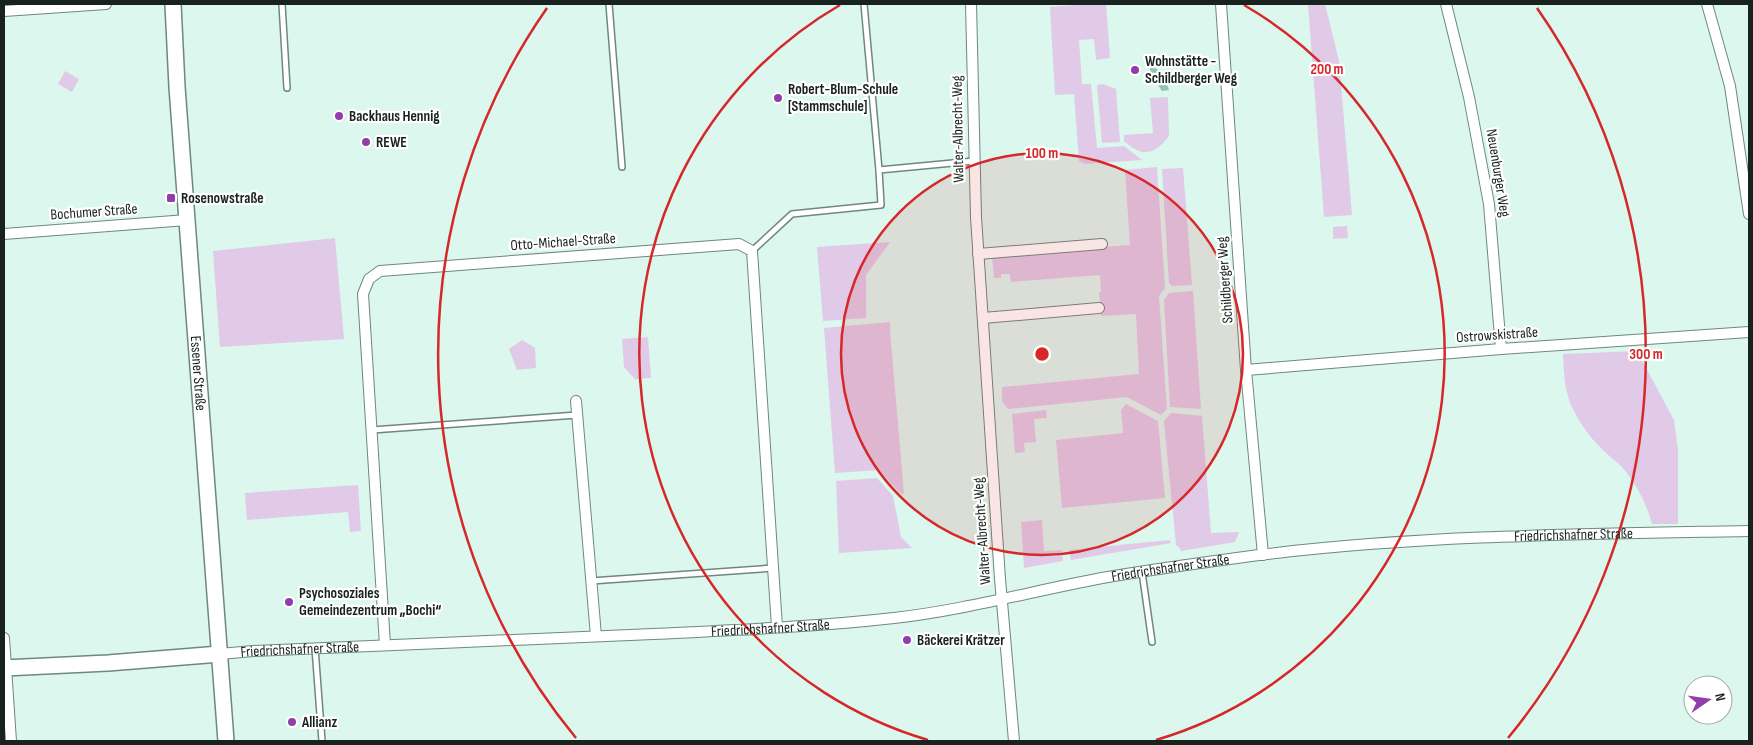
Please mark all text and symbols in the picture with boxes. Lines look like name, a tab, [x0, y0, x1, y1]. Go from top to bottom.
place label: Wohnstätte - Schildberger Weg	[1145, 52, 1238, 88]
text: 200 m	[1310, 60, 1344, 79]
marker: Wohnstätte - Schildberger Weg	[1129, 64, 1141, 76]
street label: Walter-Albrecht-Weg	[948, 75, 968, 183]
place label: Robert-Blum-Schule [Stammschule]	[788, 80, 898, 116]
marker: Robert-Blum-Schule [Stammschule]	[772, 92, 784, 104]
place label: Backhaus Hennig	[349, 107, 440, 126]
marker: Backhaus Hennig	[333, 110, 345, 122]
street label: Neuenburger Weg	[1482, 128, 1514, 218]
place label: REWE	[376, 133, 407, 152]
marker: REWE	[360, 136, 372, 148]
text: 100 m	[1026, 144, 1058, 163]
place label: Rosenowstraße	[181, 189, 264, 208]
marker: Rosenowstraße	[165, 192, 177, 204]
street label: Bochumer Straße	[50, 199, 138, 225]
street label: Otto-Michael-Straße	[510, 229, 616, 255]
street label: Schildberger Weg	[1212, 236, 1238, 324]
street label: Ostrowskistraße	[1455, 323, 1539, 347]
street label: Essener Straße	[186, 335, 211, 411]
centre of rings	[1033, 345, 1051, 363]
text: 300 m	[1629, 345, 1663, 364]
street label: Walter-Albrecht-Weg	[969, 477, 995, 585]
street label: Friedrichshafner Straße	[1514, 524, 1633, 546]
street label: Friedrichshafner Straße	[1110, 550, 1230, 586]
place label: Psychosoziales Gemeindezentrum „Bochi“	[299, 584, 441, 620]
marker: Psychosoziales Gemeindezentrum „Bochi“	[283, 596, 295, 608]
street label: Friedrichshafner Straße	[711, 615, 830, 641]
place label: Bäckerei Krätzer	[917, 631, 1005, 650]
marker: Bäckerei Krätzer	[901, 634, 913, 646]
street label: Friedrichshafner Straße	[240, 637, 360, 662]
north arrow	[1683, 675, 1733, 725]
text: N	[1711, 692, 1729, 703]
place label: Allianz	[301, 713, 337, 732]
marker: Allianz	[286, 716, 298, 728]

